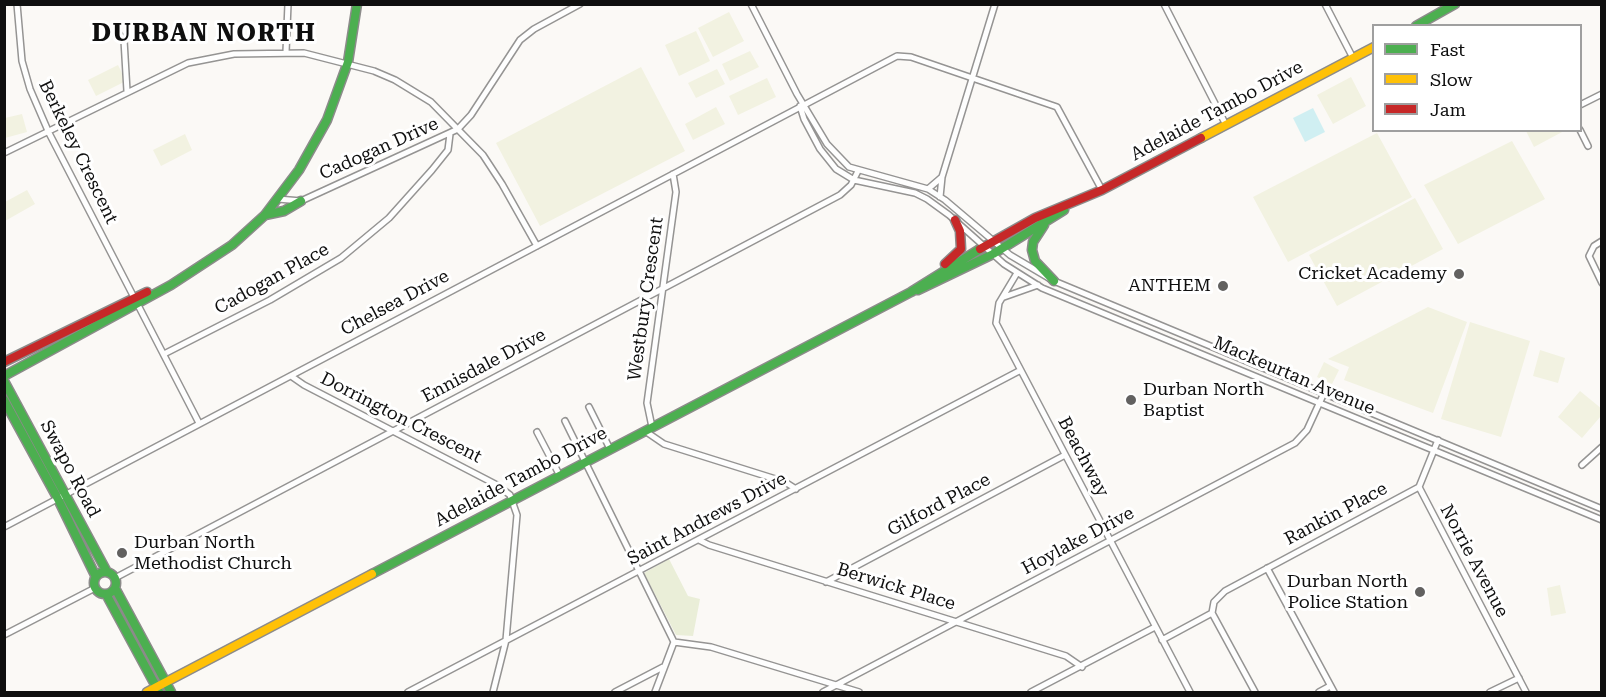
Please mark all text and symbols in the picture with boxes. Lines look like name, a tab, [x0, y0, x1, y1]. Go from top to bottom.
district label: DURBAN NORTH	[92, 20, 316, 48]
legend	[1372, 24, 1582, 132]
text: Fast	[1430, 39, 1465, 60]
street label: Adelaide Tambo Drive	[1127, 56, 1307, 166]
text: Slow	[1430, 69, 1472, 90]
street label: Berkeley Crescent	[34, 77, 122, 227]
text: Jam	[1430, 99, 1466, 120]
street label: Cadogan Drive	[316, 113, 442, 185]
street label: Westbury Crescent	[624, 216, 668, 382]
street label: Cadogan Place	[211, 239, 333, 319]
place label: Cricket Academy	[1298, 263, 1447, 285]
street label: Chelsea Drive	[337, 265, 453, 341]
marker: Cricket Academy	[1452, 267, 1466, 281]
place label: ANTHEM	[1128, 275, 1211, 297]
marker: ANTHEM	[1216, 279, 1230, 293]
street label: Ennisdale Drive	[418, 324, 550, 408]
street label: Mackeurtan Avenue	[1210, 332, 1378, 420]
street label: Dorrington Crescent	[317, 368, 485, 468]
place label: Durban North Baptist	[1143, 379, 1264, 422]
marker: Durban North Baptist	[1124, 393, 1138, 407]
street label: Beachway	[1053, 413, 1113, 501]
street label: Swapo Road	[35, 417, 105, 521]
street label: Adelaide Tambo Drive	[431, 422, 611, 532]
street label: Saint Andrews Drive	[624, 468, 790, 570]
street label: Gilford Place	[884, 469, 994, 541]
street label: Rankin Place	[1281, 478, 1391, 550]
street label: Norrie Avenue	[1435, 501, 1513, 621]
street label: Hoylake Drive	[1018, 502, 1138, 580]
place label: Durban North Methodist Church	[134, 532, 292, 574]
marker: Durban North Methodist Church	[115, 546, 129, 560]
street label: Berwick Place	[834, 559, 958, 615]
place label: Durban North Police Station	[1287, 571, 1408, 614]
marker: Durban North Police Station	[1413, 585, 1427, 599]

